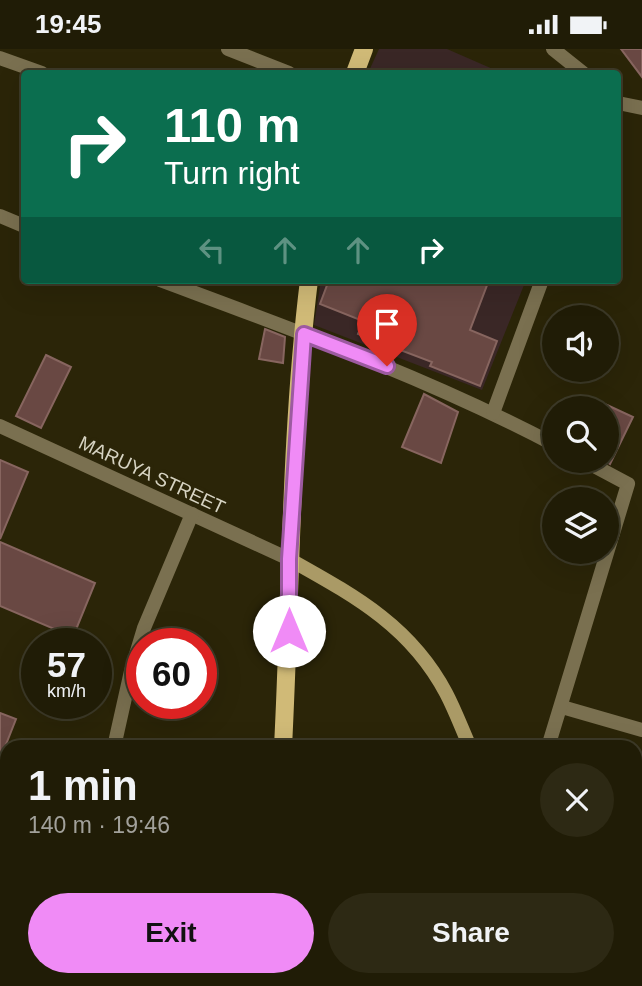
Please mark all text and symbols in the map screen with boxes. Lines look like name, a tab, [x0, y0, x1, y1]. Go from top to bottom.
text: 19:45	[35, 9, 102, 39]
icon: right	[49, 98, 140, 189]
text: 110 m	[164, 98, 300, 152]
text: Turn right	[164, 155, 300, 191]
icon: left	[193, 231, 231, 269]
icon: ahead	[266, 231, 304, 269]
icon: ahead	[339, 231, 377, 269]
icon: right	[412, 231, 450, 269]
pin	[357, 294, 417, 366]
icon: arrive	[368, 305, 406, 343]
map controls	[542, 305, 619, 564]
button: sound	[542, 305, 619, 382]
button: search	[542, 396, 619, 473]
street label: MARUYA STREET	[75, 432, 229, 518]
button: layers	[542, 487, 619, 564]
position arrow	[252, 594, 326, 668]
speed limit sign: 60	[126, 628, 217, 719]
text: 57	[47, 645, 86, 684]
text: km/h	[47, 681, 86, 701]
text: 1 min	[28, 762, 138, 809]
button: close	[540, 763, 614, 837]
text: 140 m · 19:46	[28, 812, 170, 838]
button: Exit	[28, 893, 314, 973]
button: Share	[328, 893, 614, 973]

